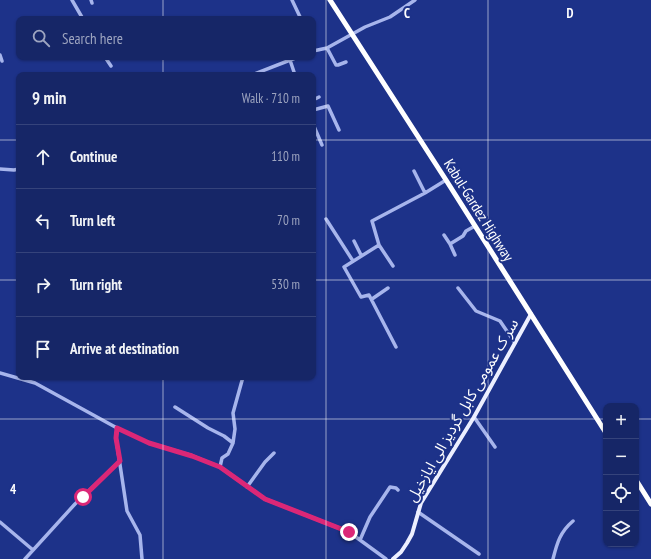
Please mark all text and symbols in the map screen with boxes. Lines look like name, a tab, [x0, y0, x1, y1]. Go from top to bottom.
text: C	[404, 5, 410, 22]
text: D	[567, 5, 574, 22]
search box	[16, 16, 316, 60]
icon: search	[30, 27, 52, 49]
text: Search here	[62, 29, 123, 48]
text: 9 min	[32, 87, 66, 109]
text: Walk · 710 m	[242, 90, 300, 107]
icon: ahead	[32, 146, 54, 168]
text: Continue	[70, 147, 117, 166]
text: 110 m	[271, 148, 300, 165]
street label: Kabul-Gardez Highway	[440, 155, 518, 265]
icon: left	[32, 210, 54, 232]
text: Turn left	[70, 211, 115, 230]
text: 70 m	[277, 212, 300, 229]
icon: right	[32, 274, 54, 296]
text: Turn right	[70, 275, 122, 294]
text: 530 m	[271, 276, 300, 293]
street label: سر ک عمومی کابل گردیز الی ایازخیل	[402, 315, 522, 505]
icon: arrive	[32, 338, 54, 360]
text: Arrive at destination	[70, 339, 179, 358]
map controls	[603, 403, 639, 547]
button: +	[603, 403, 639, 439]
button: −	[603, 439, 639, 475]
button: locate	[603, 475, 639, 511]
text: 4	[10, 481, 17, 498]
route start	[74, 488, 92, 506]
button: layers	[603, 511, 639, 547]
route end	[340, 523, 358, 541]

